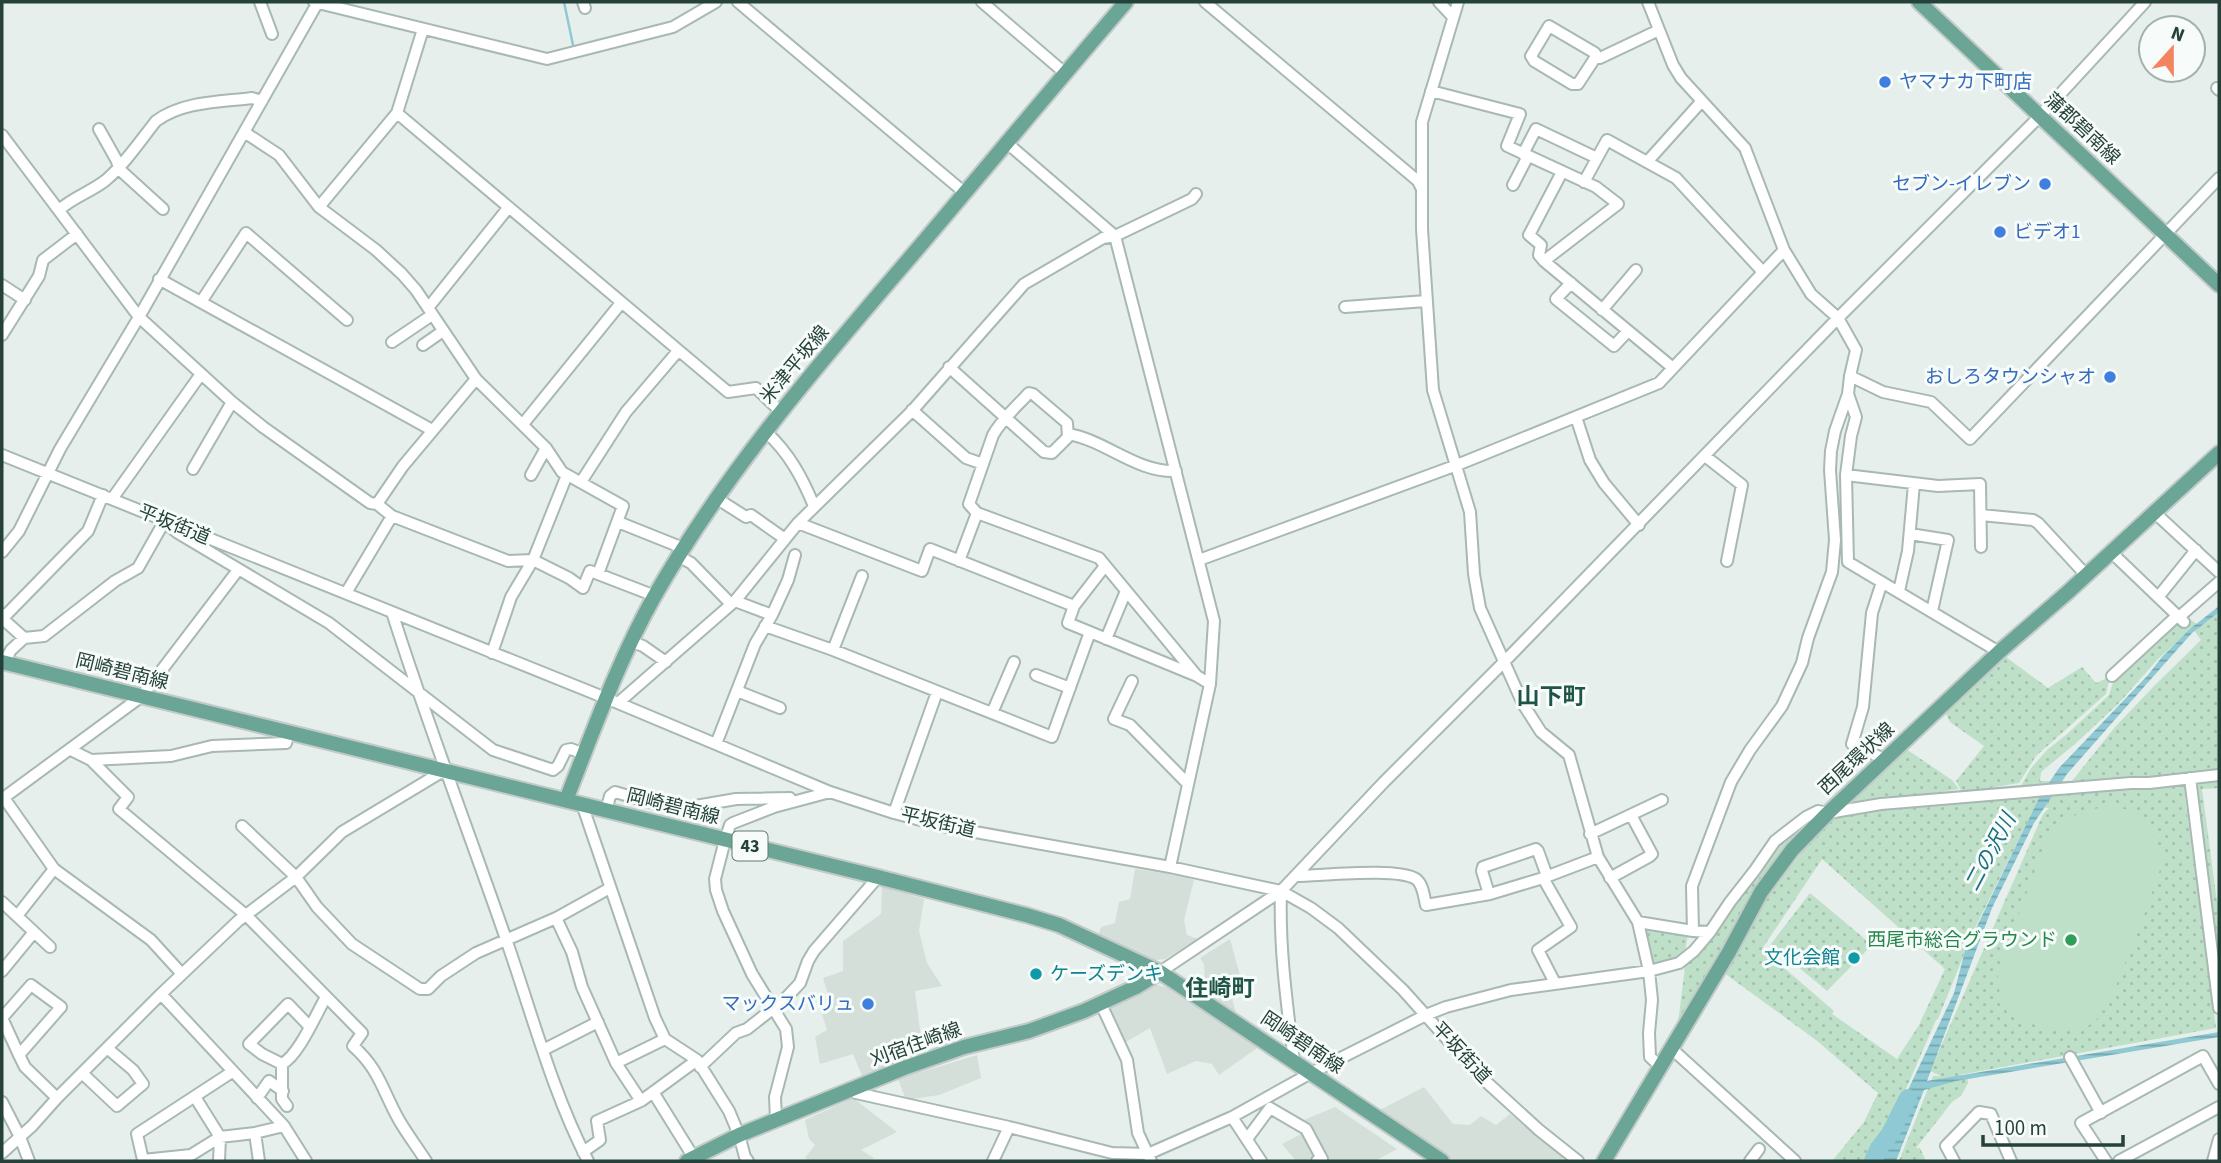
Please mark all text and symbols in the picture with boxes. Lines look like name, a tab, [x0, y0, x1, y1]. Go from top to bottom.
north arrow	[2137, 14, 2207, 84]
text: N	[2167, 20, 2188, 49]
place label: ヤマナカ下町店	[1899, 69, 2032, 96]
marker: ヤマナカ下町店	[1877, 74, 1893, 90]
street label: 蒲郡碧南線	[2038, 87, 2126, 171]
place label: セブン-イレブン	[1892, 171, 2031, 198]
marker: セブン-イレブン	[2037, 176, 2053, 192]
place label: ビデオ1	[2014, 219, 2080, 246]
marker: ビデオ1	[1992, 224, 2008, 240]
street label: 米津平坂線	[754, 320, 836, 410]
place label: おしろタウンシャオ	[1925, 364, 2096, 391]
marker: おしろタウンシャオ	[2102, 369, 2118, 385]
street label: 平坂街道	[134, 498, 214, 552]
street label: 岡崎碧南線	[73, 647, 171, 697]
district label: 山下町	[1517, 680, 1586, 713]
street label: 西尾環状線	[1813, 717, 1901, 801]
street label: 岡崎碧南線	[624, 782, 722, 832]
street label: 平坂街道	[898, 801, 978, 845]
water label: 二の沢川	[1957, 806, 2024, 896]
road number: 43	[732, 832, 768, 860]
place label: 西尾市総合グラウンド	[1867, 927, 2057, 954]
marker: 西尾市総合グラウンド	[2063, 932, 2079, 948]
place label: 文化会館	[1764, 945, 1840, 972]
marker: 文化会館	[1846, 950, 1862, 966]
place label: ケーズデンキ	[1050, 961, 1163, 988]
marker: ケーズデンキ	[1028, 966, 1044, 982]
district label: 住崎町	[1186, 972, 1255, 1005]
place label: マックスバリュ	[722, 991, 854, 1018]
marker: マックスバリュ	[860, 996, 876, 1012]
street label: 岡崎碧南線	[1255, 1005, 1349, 1081]
street label: 刈宿住崎線	[867, 1016, 965, 1074]
street label: 平坂街道	[1425, 1016, 1497, 1090]
scale bar	[1983, 1104, 2123, 1148]
text: 100 m	[1994, 1113, 2047, 1143]

